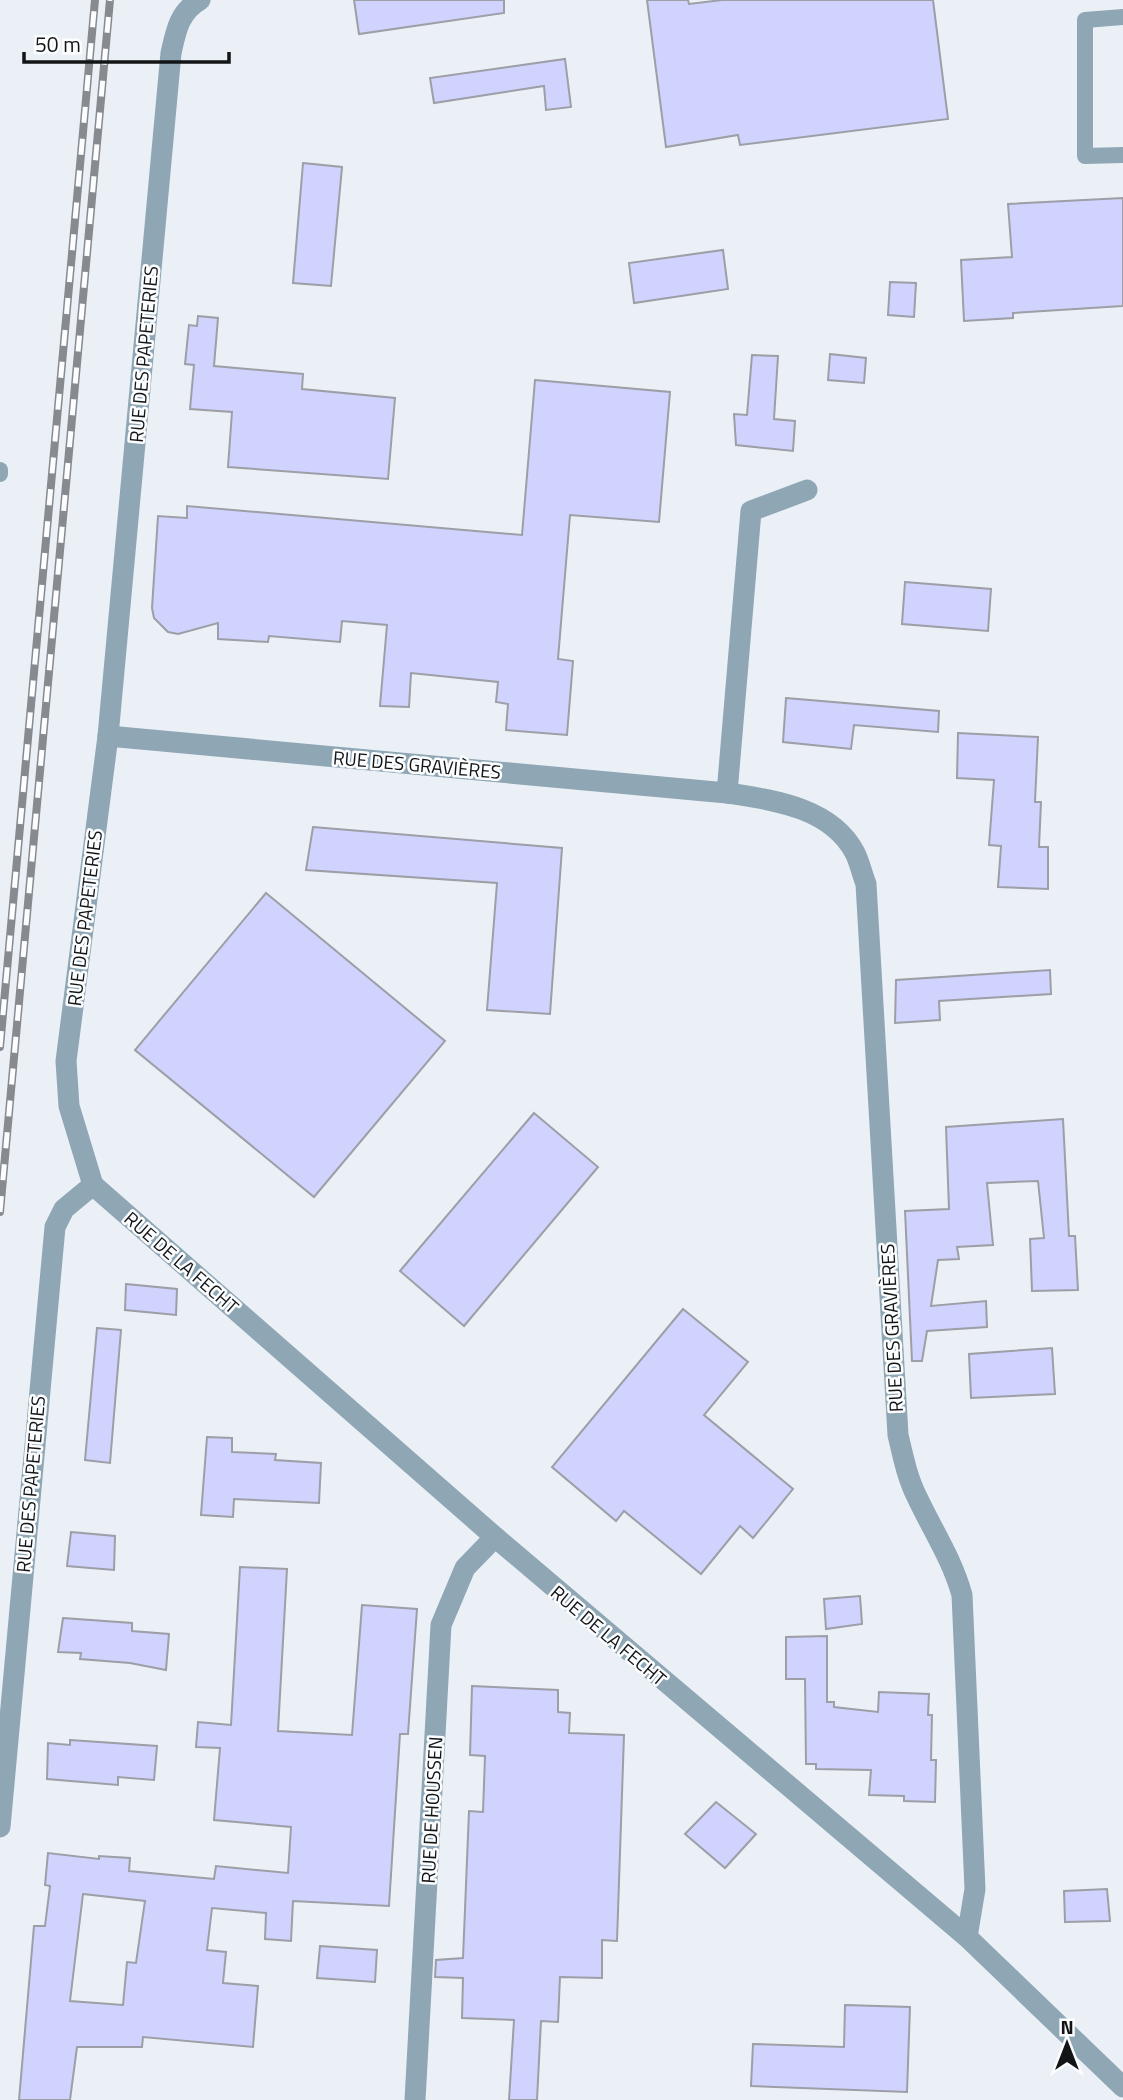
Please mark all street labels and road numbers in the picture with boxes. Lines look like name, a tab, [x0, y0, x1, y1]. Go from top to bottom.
street label: RUE DES PAPETERIES	[121, 264, 165, 444]
street label: RUE DES GRAVIÈRES	[332, 742, 502, 786]
street label: RUE DES PAPETERIES	[59, 828, 109, 1008]
street label: RUE DE LA FECHT	[118, 1204, 246, 1320]
street label: RUE DES GRAVIÈRES	[872, 1243, 910, 1413]
street label: RUE DES PAPETERIES	[8, 1394, 52, 1574]
street label: RUE DE LA FECHT	[545, 1578, 673, 1692]
street label: RUE DE HOUSSEN	[413, 1736, 449, 1884]

